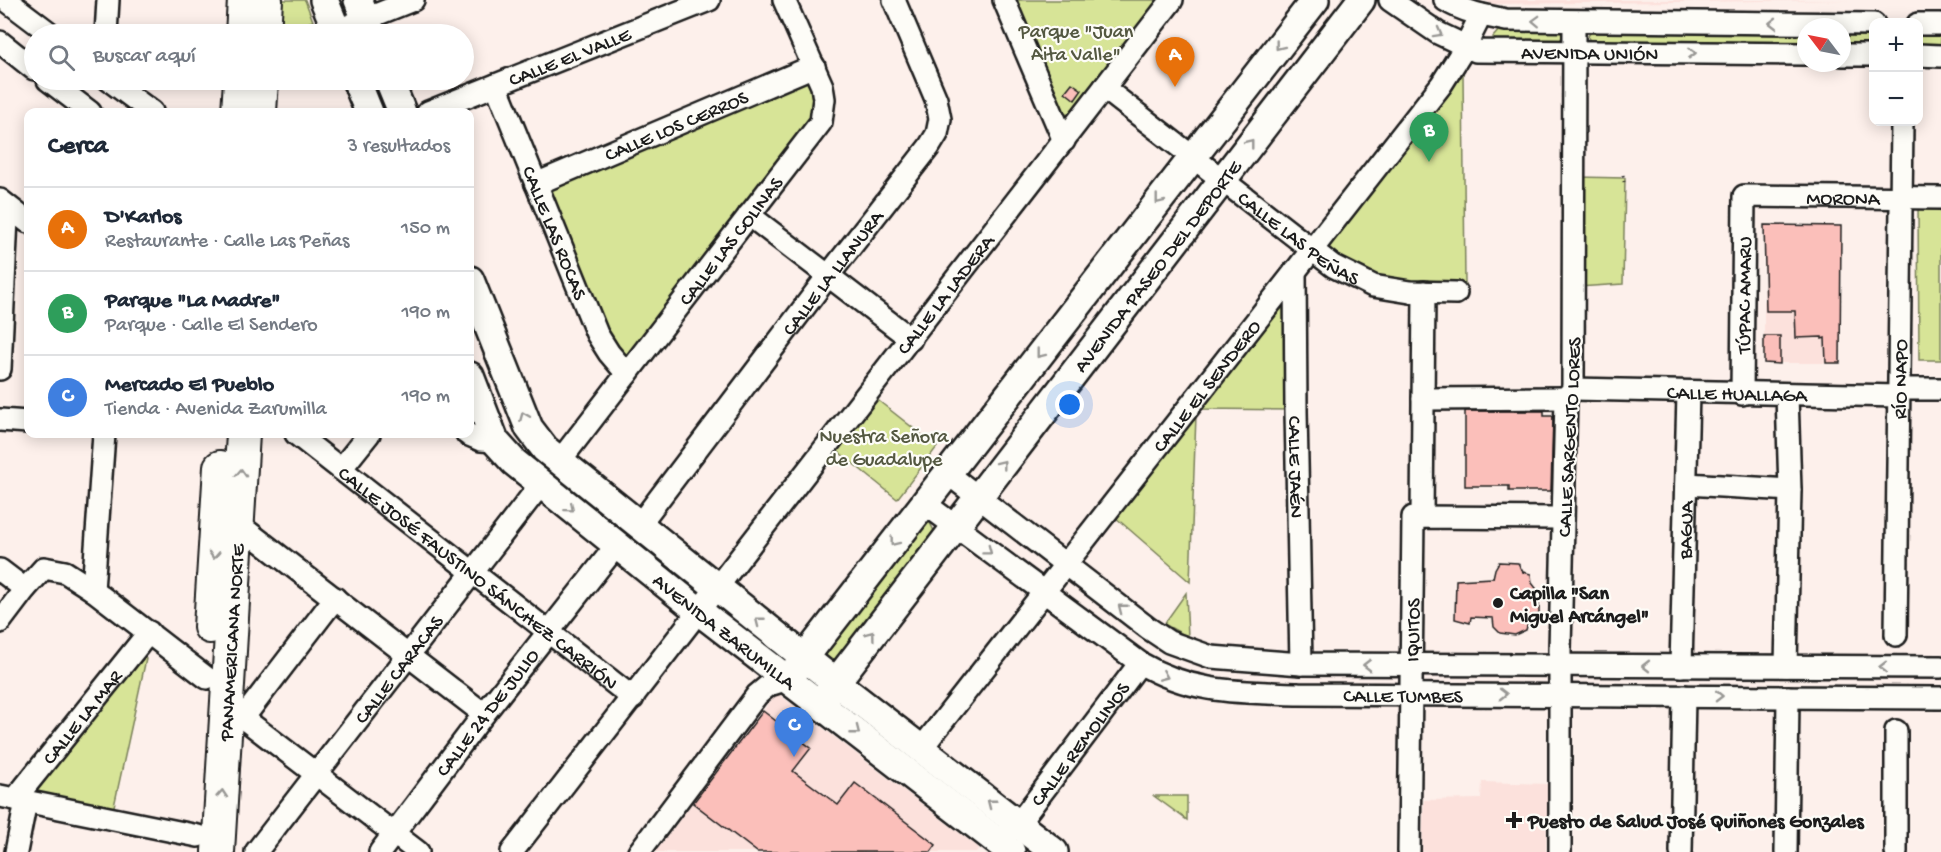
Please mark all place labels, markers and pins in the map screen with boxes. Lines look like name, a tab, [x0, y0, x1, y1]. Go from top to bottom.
pin: A	[1156, 38, 1194, 87]
pin: B	[1410, 112, 1448, 162]
place label: Capilla "San Miguel Arcángel"	[1509, 584, 1649, 630]
marker: Capilla "San Miguel Arcángel"	[1491, 596, 1505, 610]
pin: C	[774, 708, 814, 757]
marker: Puesto de Salud José Quiñones Gonzales	[1505, 811, 1523, 829]
place label: Puesto de Salud José Quiñones Gonzales	[1527, 812, 1865, 835]

